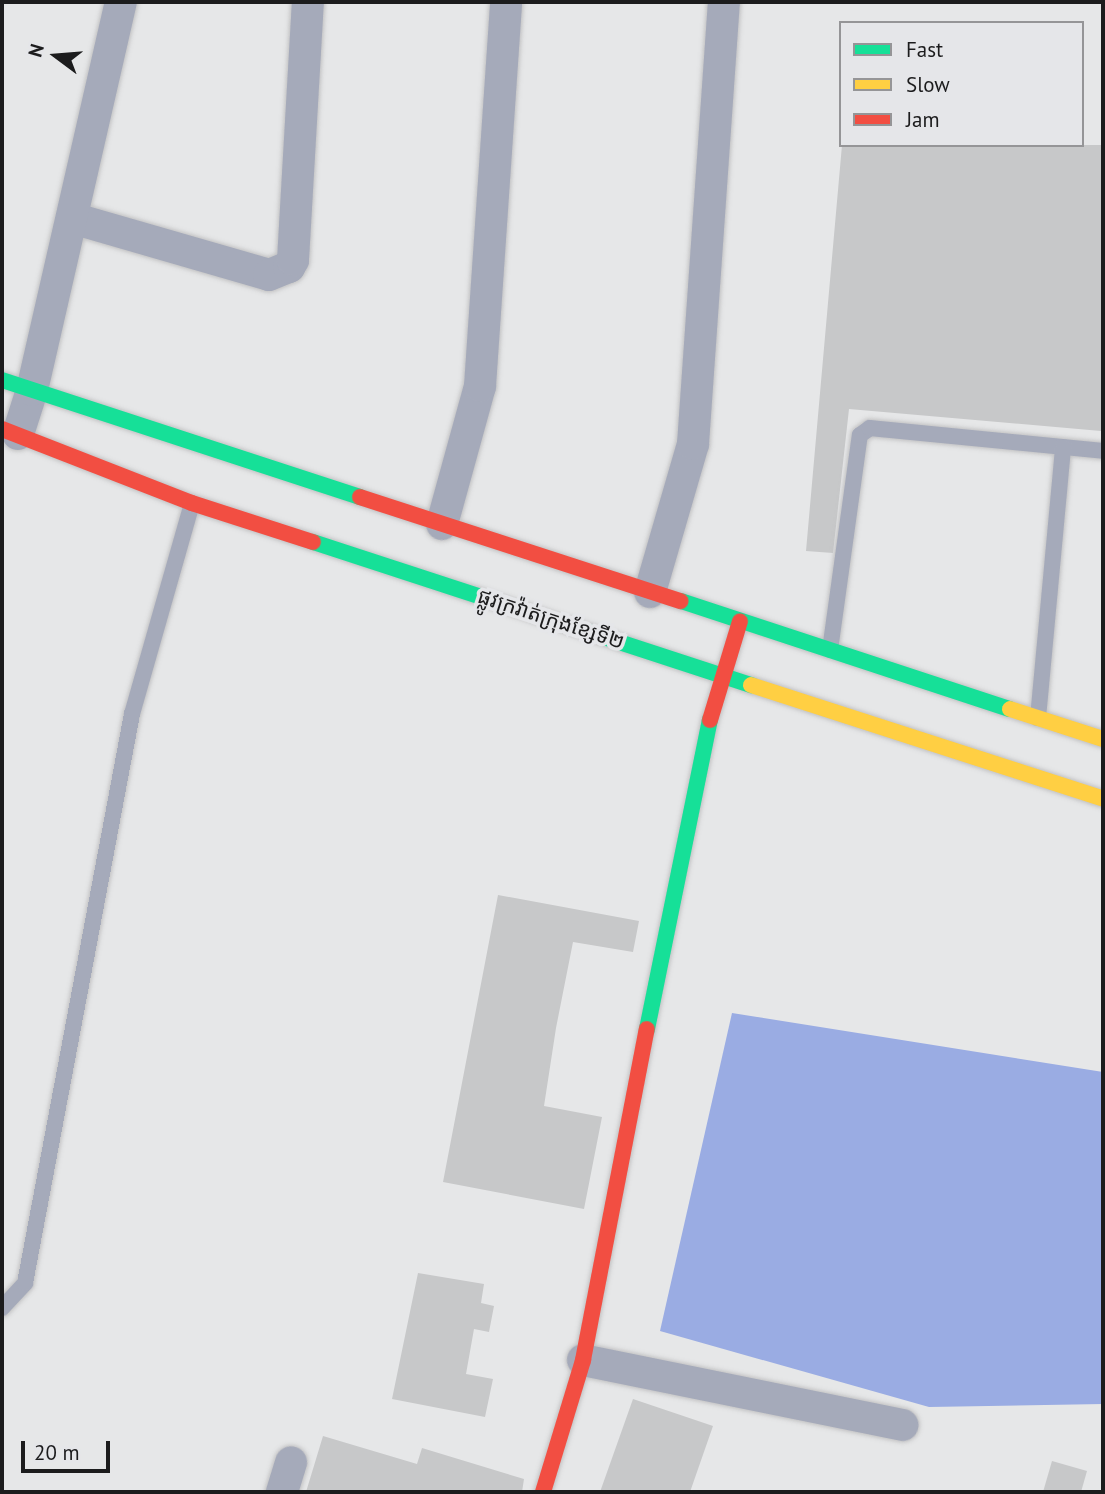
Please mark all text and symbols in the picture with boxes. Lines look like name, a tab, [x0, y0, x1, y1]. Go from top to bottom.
north arrow	[21, 21, 91, 91]
legend	[839, 21, 1084, 147]
text: Fast	[906, 36, 943, 63]
text: N	[23, 41, 49, 60]
text: Slow	[906, 71, 950, 98]
text: Jam	[906, 106, 940, 133]
street label: ផ្លូវក្រវ៉ាត់ក្រុងខ្សែទី២	[475, 583, 627, 655]
scale bar	[24, 1428, 114, 1472]
text: 20 m	[34, 1439, 80, 1466]

